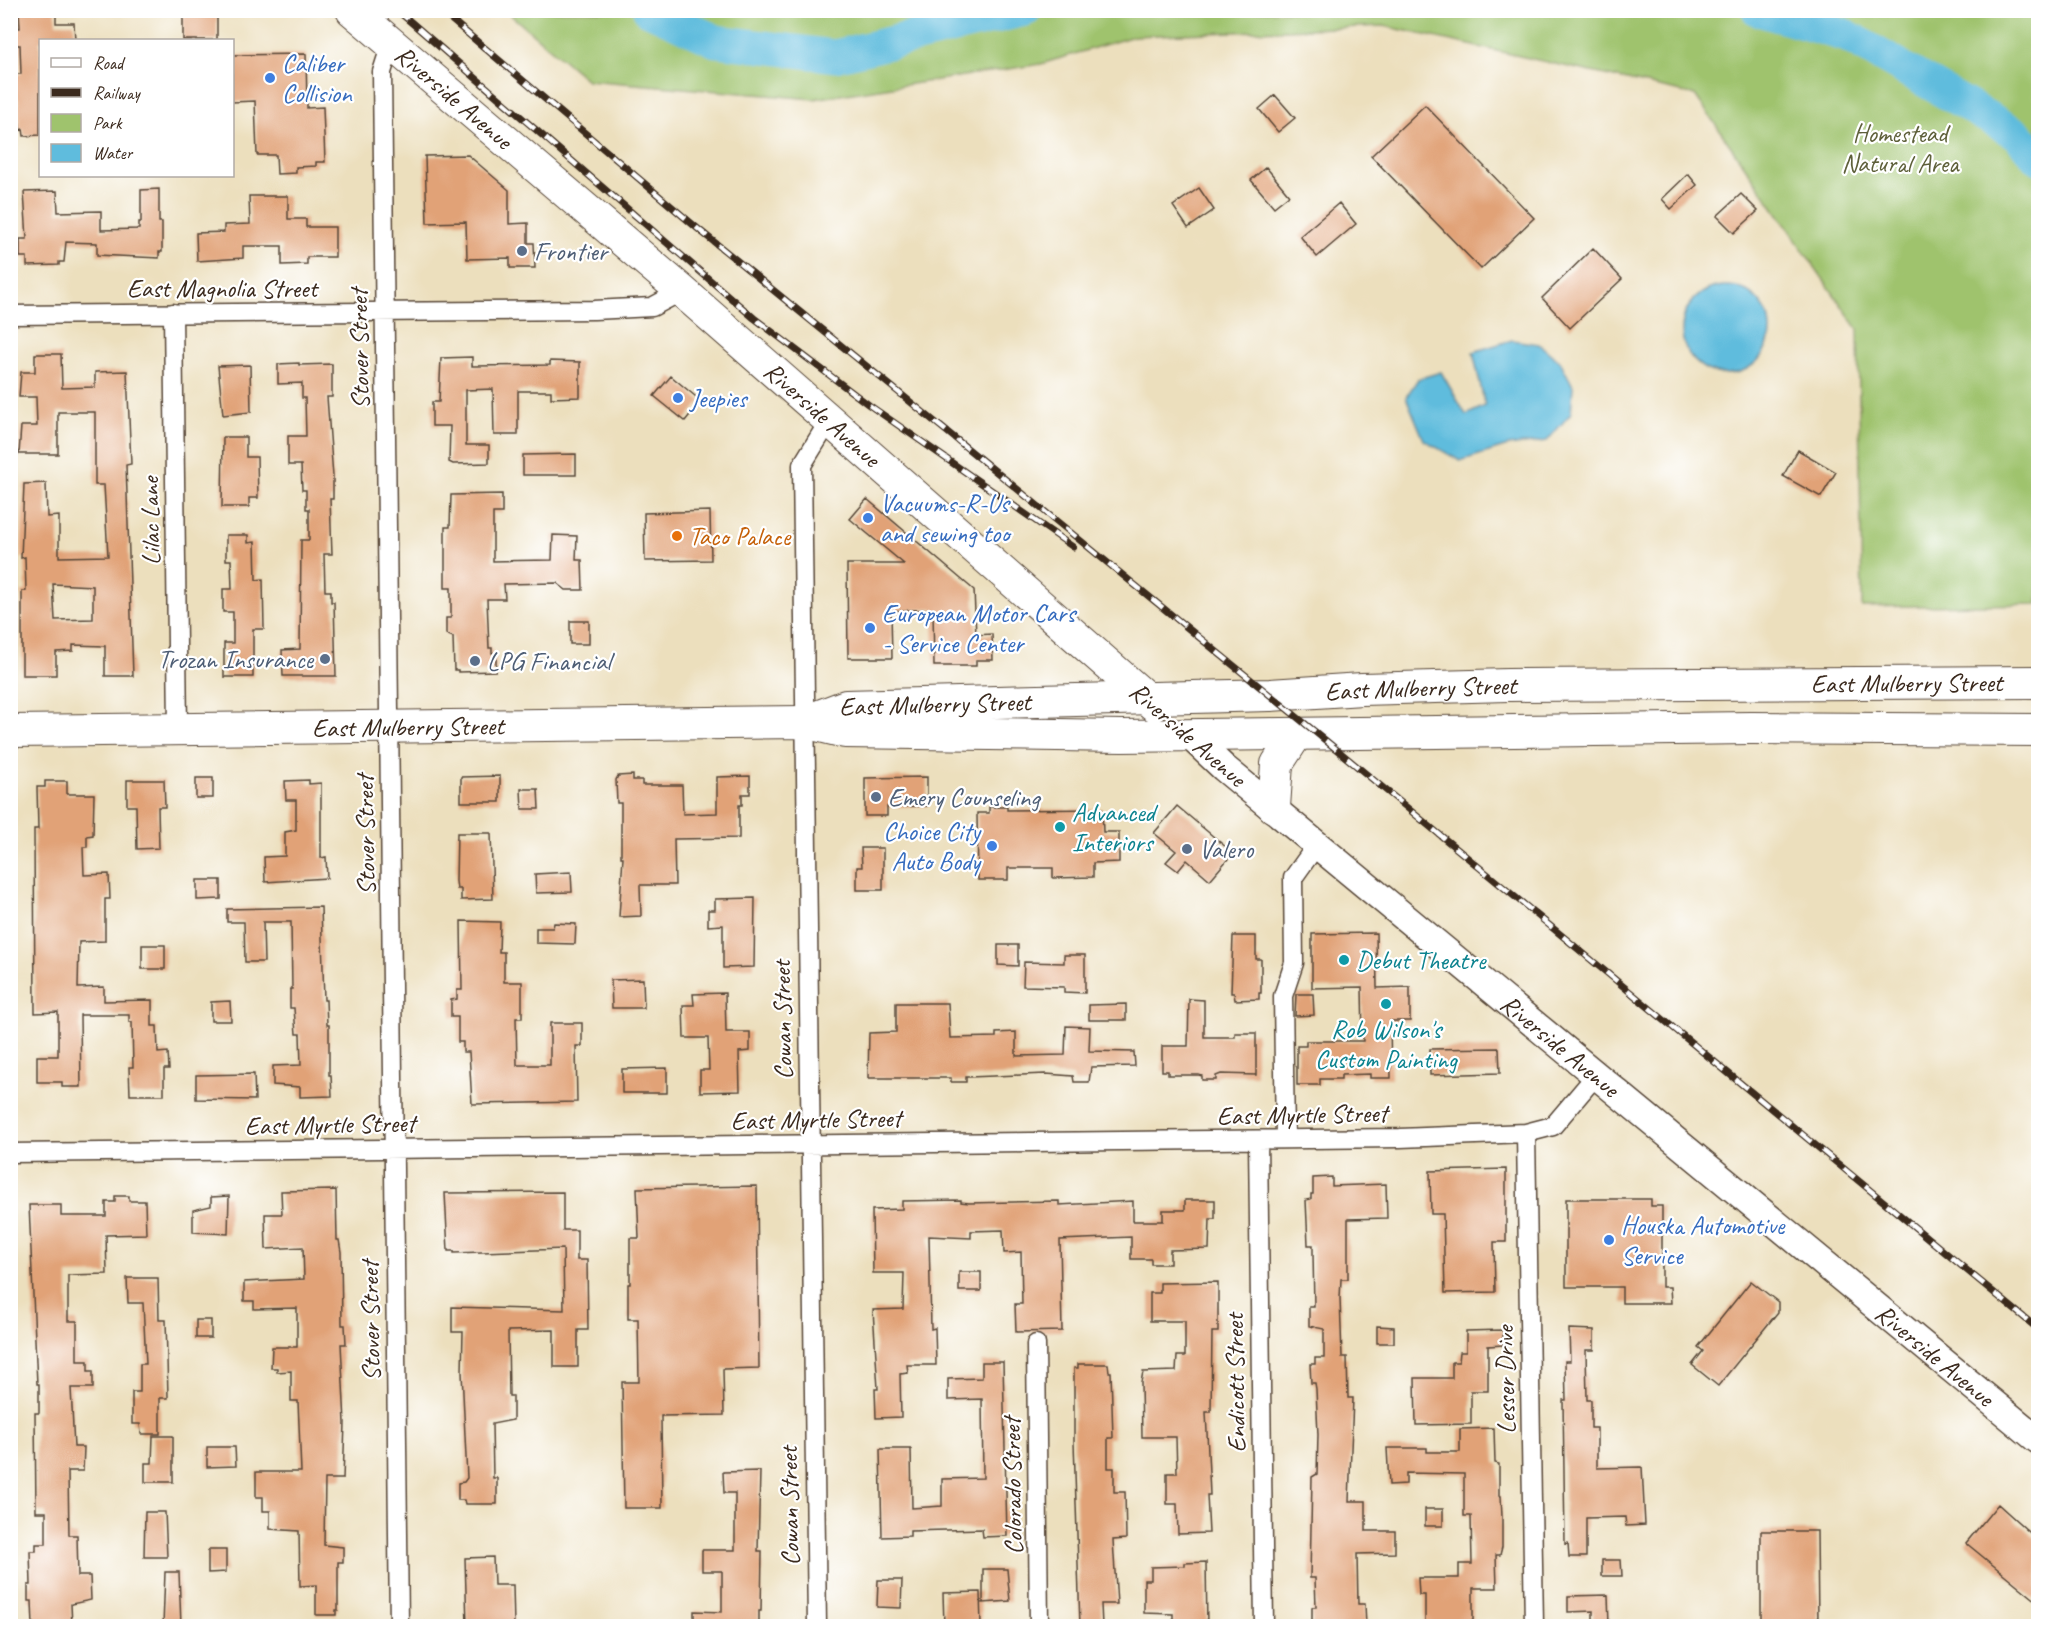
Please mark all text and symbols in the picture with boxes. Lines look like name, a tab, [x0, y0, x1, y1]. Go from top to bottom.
street label: Riverside Avenue	[388, 38, 521, 158]
legend	[39, 39, 234, 177]
place label: Caliber Collision	[282, 47, 353, 110]
text: Road	[93, 52, 126, 74]
marker: Caliber Collision	[263, 71, 277, 85]
text: Railway	[93, 82, 141, 104]
text: Park	[93, 112, 123, 134]
park label: Homestead Natural Area	[1842, 117, 1960, 180]
text: Water	[93, 142, 134, 164]
place label: Frontier	[534, 235, 610, 268]
marker: Frontier	[515, 244, 529, 258]
street label: East Magnolia Street	[127, 272, 320, 305]
street label: Stover Street	[342, 285, 377, 409]
street label: Riverside Avenue	[757, 354, 889, 476]
place label: Jeepies	[688, 382, 749, 415]
marker: Jeepies	[671, 391, 685, 405]
street label: Lilac Lane	[133, 474, 168, 565]
place label: Vacuums-R-Us and sewing too	[880, 487, 1012, 550]
marker: Vacuums-R-Us and sewing too	[861, 511, 875, 525]
place label: Taco Palace	[689, 520, 792, 553]
marker: Taco Palace	[670, 529, 684, 543]
place label: European Motor Cars - Service Center	[882, 597, 1077, 660]
marker: European Motor Cars - Service Center	[863, 621, 877, 635]
place label: Trozan Insurance	[158, 643, 315, 676]
place label: LPG Financial	[487, 645, 615, 678]
marker: Trozan Insurance	[318, 652, 332, 666]
marker: LPG Financial	[468, 654, 482, 668]
street label: East Mulberry Street	[1811, 666, 2005, 700]
street label: East Mulberry Street	[1324, 669, 1519, 708]
street label: Riverside Avenue	[1122, 675, 1255, 796]
street label: East Mulberry Street	[839, 685, 1034, 723]
street label: East Mulberry Street	[312, 709, 506, 745]
street label: Stover Street	[348, 771, 383, 895]
place label: Emery Counseling	[888, 781, 1041, 814]
marker: Emery Counseling	[869, 790, 883, 804]
place label: Advanced Interiors	[1072, 796, 1159, 859]
place label: Choice City Auto Body	[883, 815, 982, 878]
marker: Advanced Interiors	[1053, 820, 1067, 834]
place label: Valero	[1199, 833, 1255, 866]
marker: Choice City Auto Body	[985, 839, 999, 853]
marker: Valero	[1180, 842, 1194, 856]
place label: Debut Theatre	[1356, 944, 1487, 977]
marker: Debut Theatre	[1337, 953, 1351, 967]
street label: Cowan Street	[765, 958, 800, 1080]
street label: Riverside Avenue	[1494, 987, 1628, 1106]
marker: Rob Wilson's Custom Painting	[1379, 997, 1393, 1011]
place label: Rob Wilson's Custom Painting	[1315, 1013, 1459, 1076]
street label: East Myrtle Street	[1217, 1096, 1391, 1132]
street label: East Myrtle Street	[731, 1101, 905, 1137]
street label: East Myrtle Street	[245, 1106, 419, 1142]
place label: Houska Automotive Service	[1621, 1209, 1786, 1272]
marker: Houska Automotive Service	[1602, 1233, 1616, 1247]
street label: Stover Street	[353, 1257, 388, 1381]
street label: Riverside Avenue	[1869, 1297, 2003, 1416]
street label: Endicott Street	[1218, 1311, 1253, 1453]
street label: Lesser Drive	[1488, 1323, 1523, 1434]
street label: Colorado Street	[995, 1414, 1030, 1555]
street label: Cowan Street	[772, 1444, 807, 1566]

